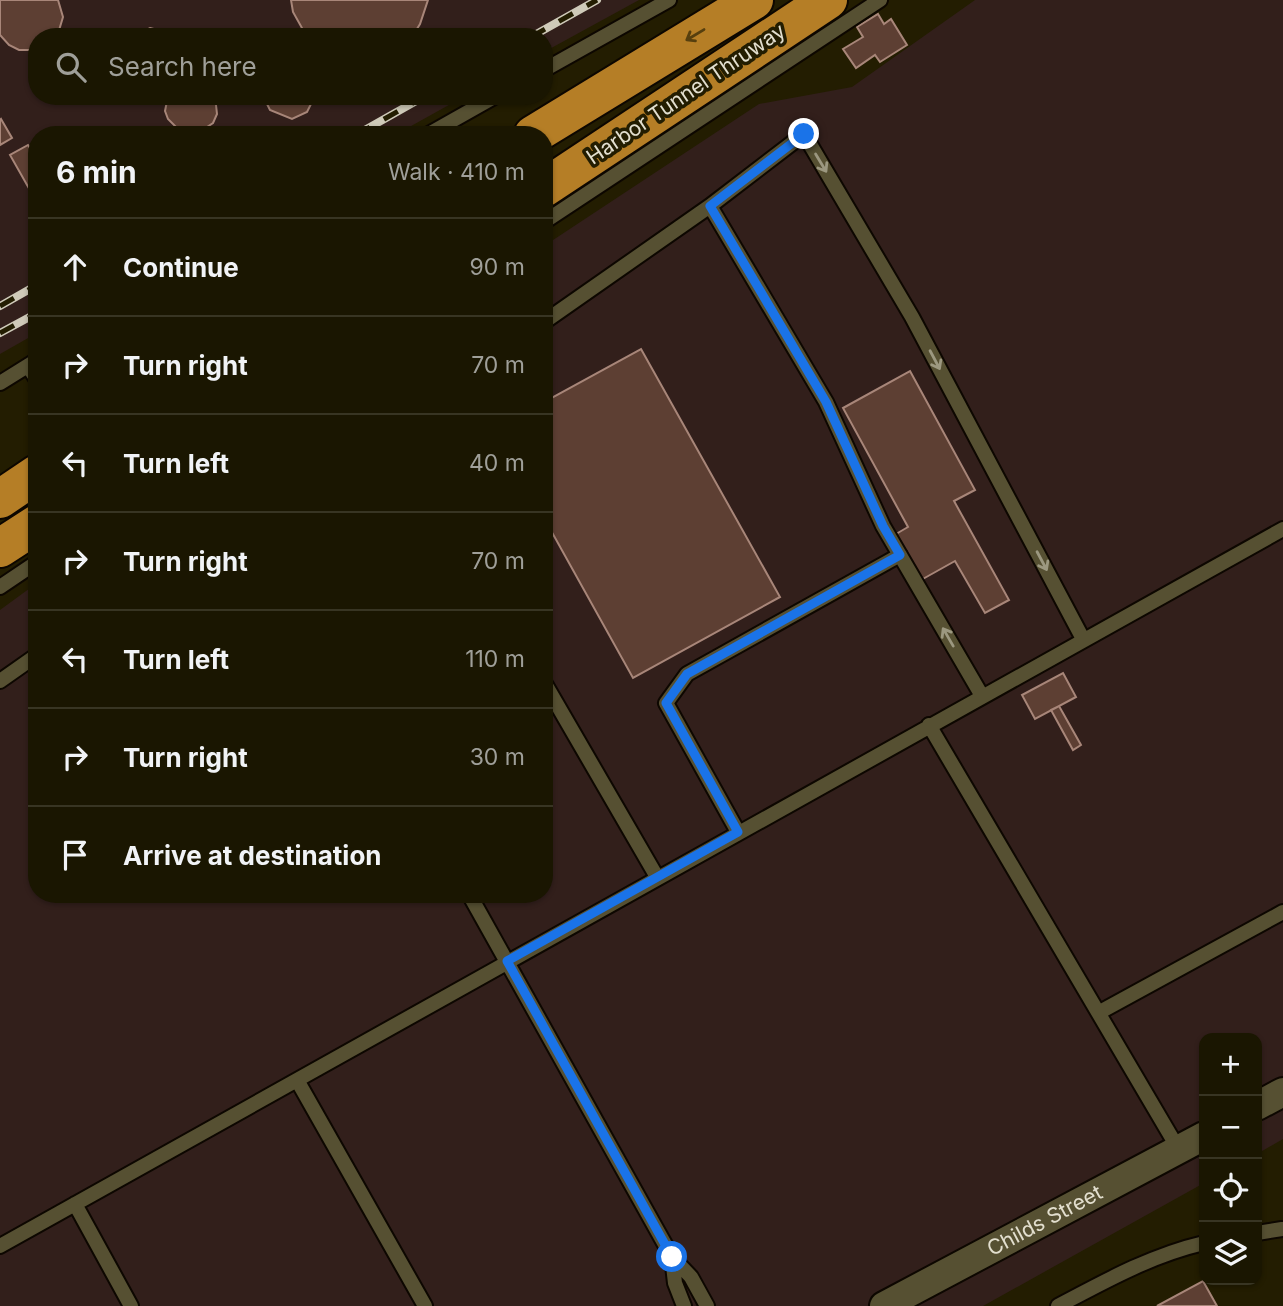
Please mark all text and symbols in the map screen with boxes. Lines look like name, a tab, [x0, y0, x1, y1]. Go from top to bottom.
street label: Harbor Tunnel Thruway	[582, 18, 790, 169]
search box	[28, 28, 553, 105]
one-way arrow	[686, 29, 706, 43]
icon: search	[52, 48, 90, 86]
text: Search here	[108, 51, 257, 82]
route end	[788, 118, 819, 149]
one-way arrow	[814, 153, 828, 173]
text: 6 min	[56, 154, 137, 190]
text: Walk · 410 m	[388, 158, 525, 186]
icon: ahead	[56, 248, 94, 286]
text: Continue	[123, 252, 239, 283]
text: 90 m	[470, 253, 525, 281]
icon: right	[56, 346, 94, 384]
one-way arrow	[929, 349, 942, 370]
text: Turn right	[123, 350, 248, 381]
text: 70 m	[471, 351, 525, 379]
icon: left	[56, 444, 94, 482]
text: Turn left	[123, 448, 229, 479]
text: 40 m	[469, 449, 525, 477]
icon: right	[56, 542, 94, 580]
text: Turn right	[123, 546, 248, 577]
text: 70 m	[471, 547, 525, 575]
one-way arrow	[1036, 550, 1049, 571]
one-way arrow	[941, 627, 955, 647]
icon: left	[56, 640, 94, 678]
text: Turn left	[123, 644, 229, 675]
text: 110 m	[465, 645, 525, 673]
icon: right	[56, 738, 94, 776]
text: Turn right	[123, 742, 248, 773]
text: 30 m	[470, 743, 525, 771]
icon: arrive	[56, 836, 94, 874]
text: Arrive at destination	[123, 840, 382, 871]
map controls	[1199, 1033, 1262, 1285]
button: +	[1199, 1033, 1262, 1096]
button: −	[1199, 1096, 1262, 1159]
button: locate	[1199, 1159, 1262, 1222]
street label: Childs Street	[983, 1179, 1107, 1261]
button: layers	[1199, 1222, 1262, 1285]
route start	[656, 1241, 687, 1272]

